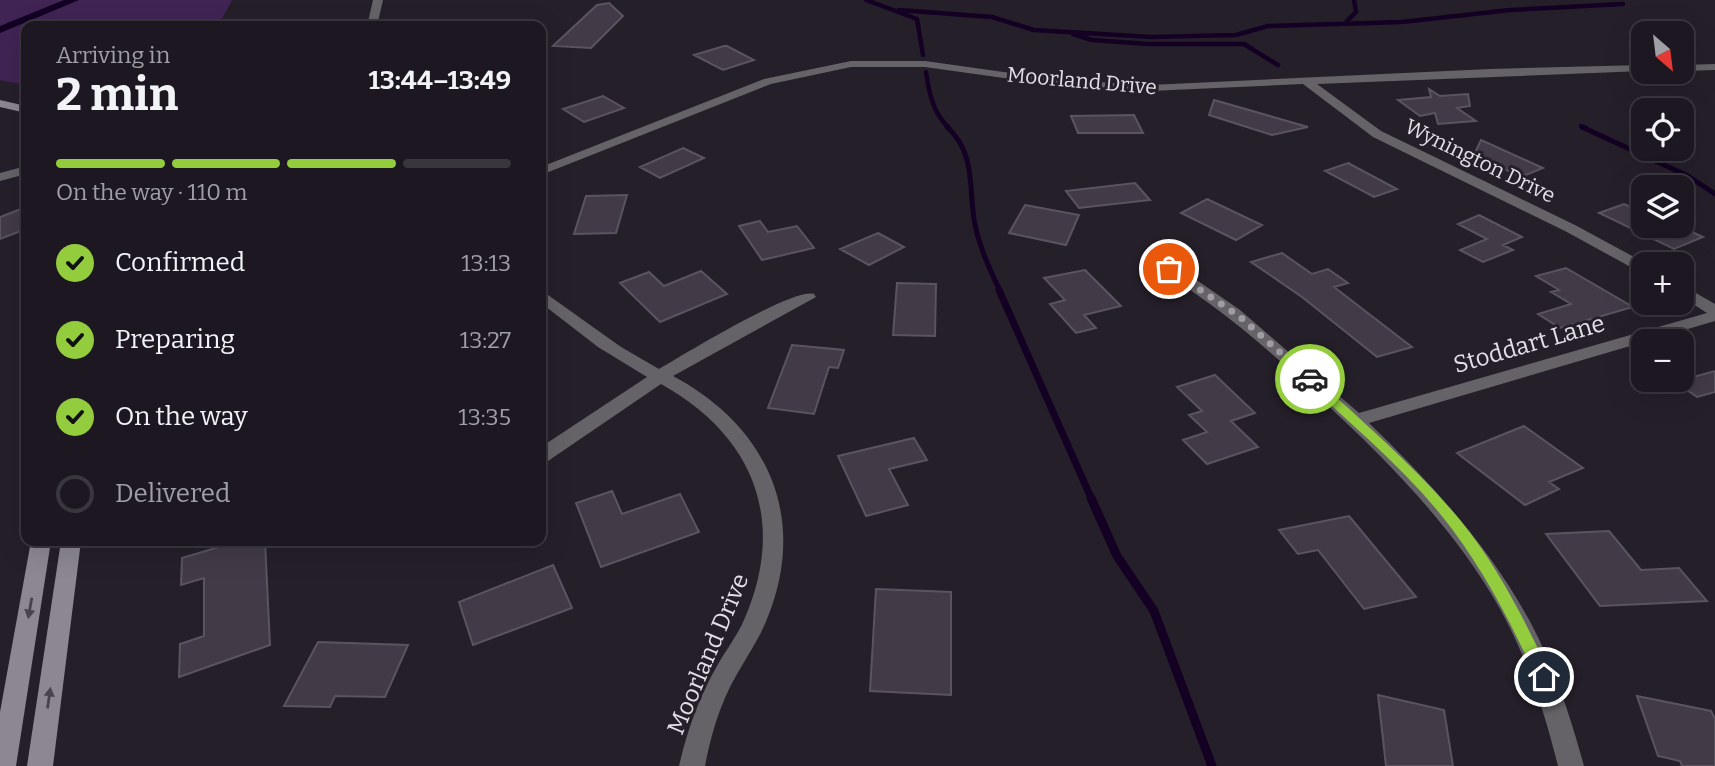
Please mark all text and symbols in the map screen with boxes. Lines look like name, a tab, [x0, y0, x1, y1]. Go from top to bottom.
north arrow	[1631, 21, 1694, 84]
map controls	[1631, 21, 1694, 392]
text: Arriving in	[56, 41, 170, 69]
street label: Moorland Drive	[1006, 61, 1158, 101]
text: 13:44–13:49	[369, 65, 511, 96]
text: 2 min	[56, 67, 178, 122]
button: locate	[1631, 98, 1694, 161]
street label: Wynington Drive	[1400, 113, 1560, 209]
button: layers	[1631, 175, 1694, 238]
text: On the way · 110 m	[56, 178, 248, 206]
pin	[1139, 239, 1199, 299]
icon: check	[56, 244, 94, 282]
text: Confirmed	[115, 247, 245, 278]
text: 13:13	[461, 249, 511, 277]
icon: bag	[1150, 250, 1188, 288]
button: +	[1631, 252, 1694, 315]
street label: Stoddart Lane	[1450, 309, 1608, 379]
icon: check	[56, 321, 94, 359]
text: Preparing	[115, 324, 235, 355]
text: 13:27	[460, 326, 511, 354]
button: −	[1631, 329, 1694, 392]
courier	[1275, 344, 1345, 414]
icon: car	[1291, 360, 1329, 398]
icon: check	[56, 398, 94, 436]
text: On the way	[115, 401, 248, 432]
text: 13:35	[458, 403, 511, 431]
text: Delivered	[115, 478, 230, 509]
street label: Moorland Drive	[662, 569, 754, 739]
one-way arrow	[24, 597, 35, 619]
pin	[1514, 647, 1574, 707]
icon: home	[1525, 658, 1563, 696]
one-way arrow	[44, 687, 55, 709]

